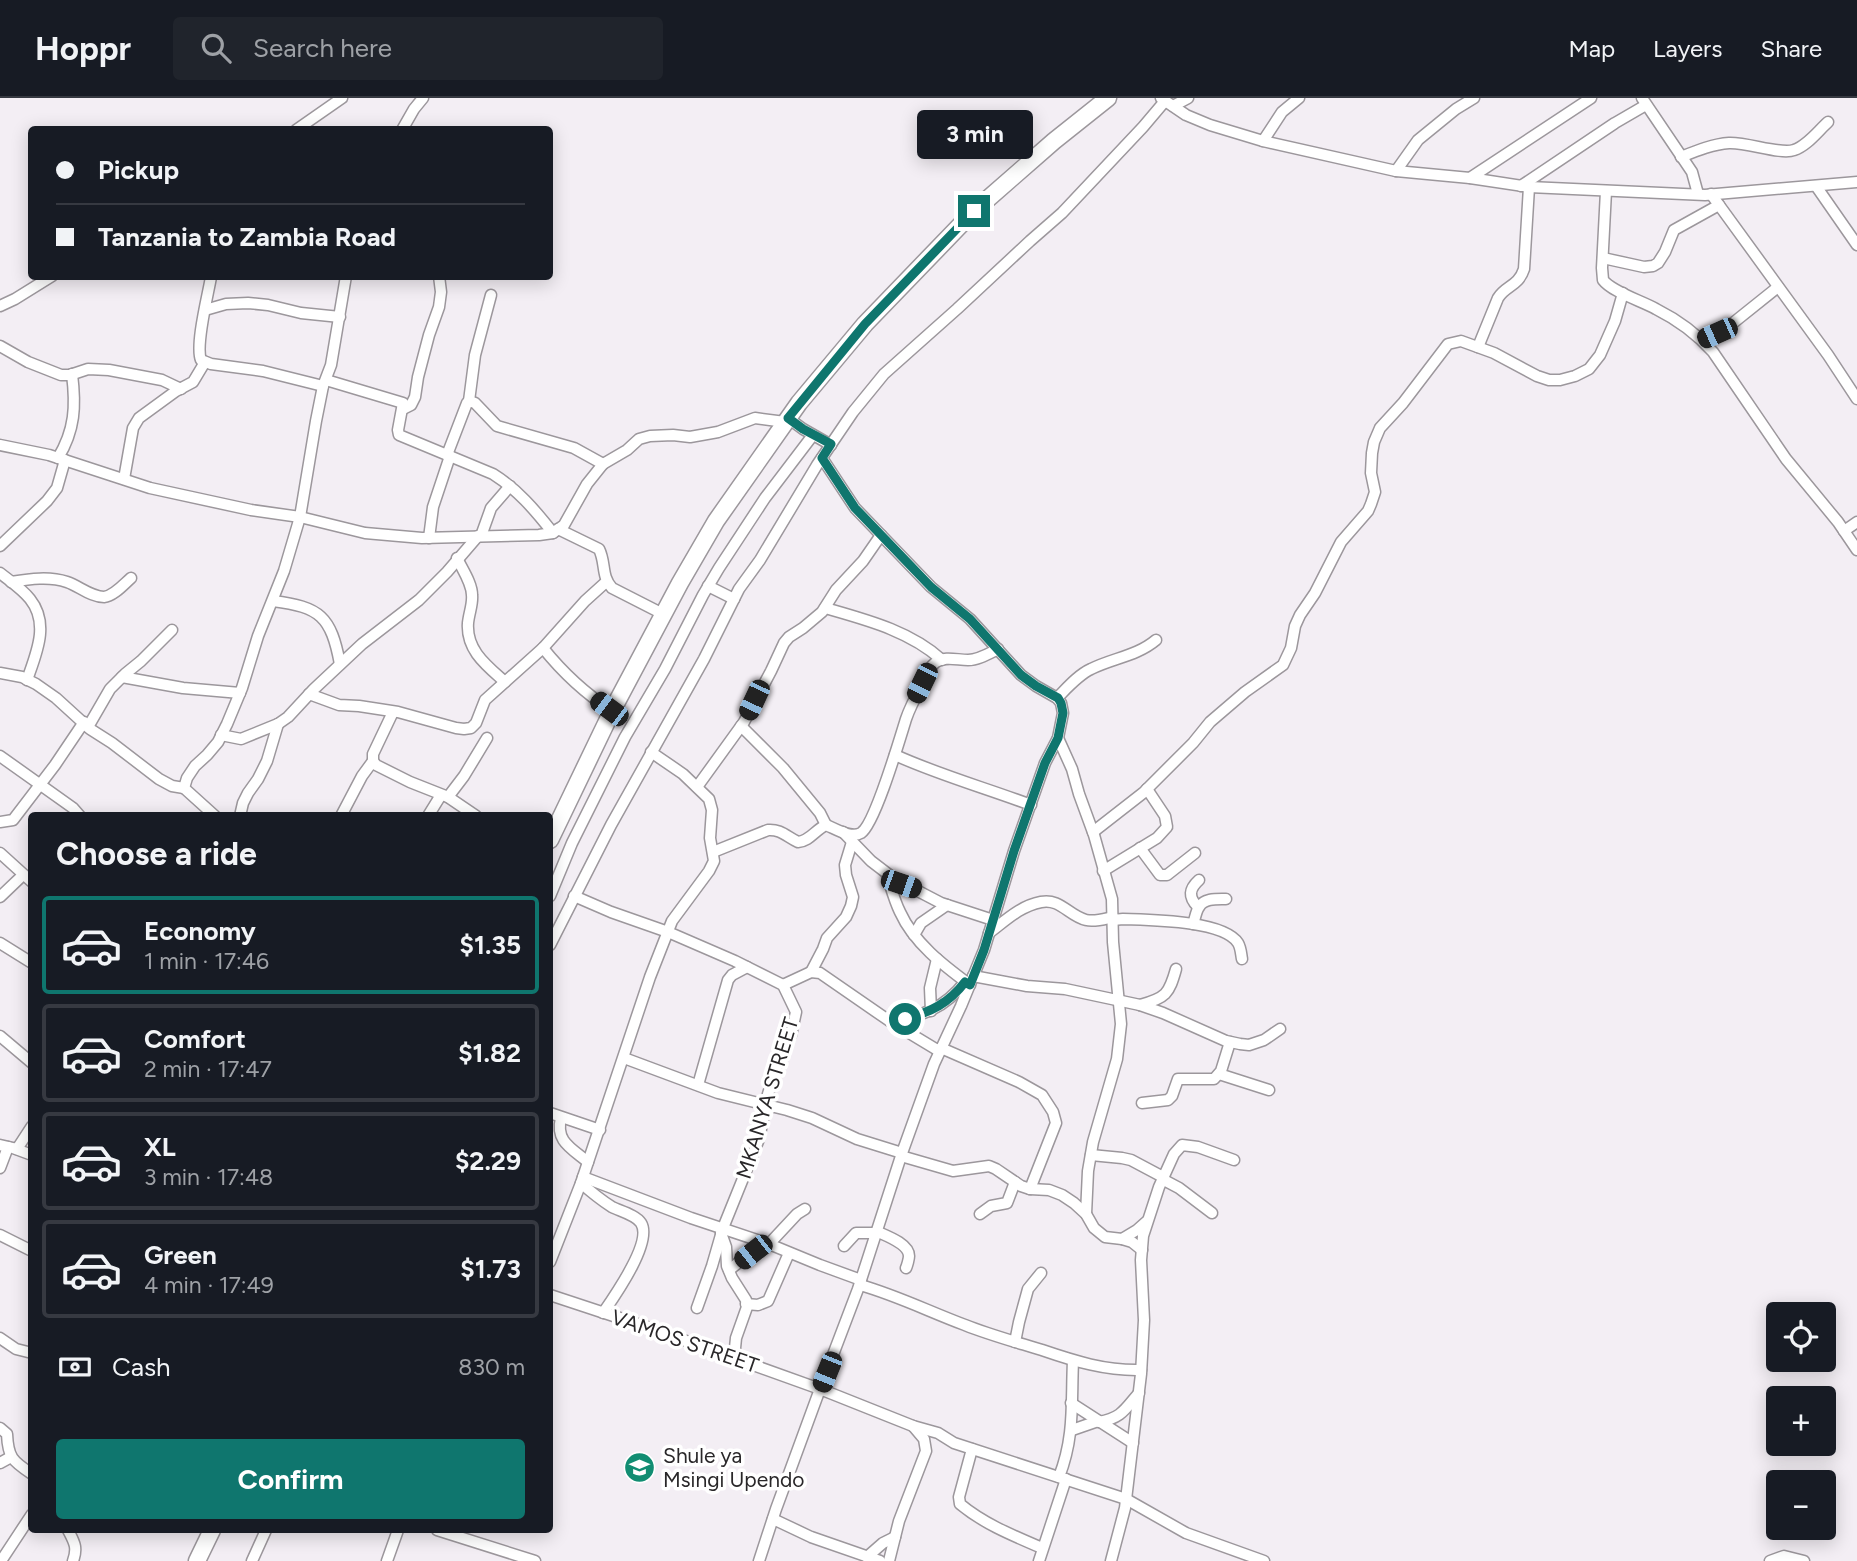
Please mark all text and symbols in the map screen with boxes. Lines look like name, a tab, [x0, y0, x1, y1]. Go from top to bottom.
search box	[173, 17, 663, 80]
text: Hoppr	[35, 29, 131, 68]
icon: search	[197, 29, 235, 67]
text: Search here	[253, 32, 392, 64]
text: Map	[1568, 34, 1615, 63]
text: Layers	[1653, 34, 1722, 63]
text: Share	[1760, 34, 1822, 63]
callout: 3 min	[916, 109, 1032, 158]
text: 3 min	[946, 120, 1004, 148]
text: Pickup	[98, 154, 179, 186]
route end	[958, 195, 990, 227]
text: Tanzania to Zambia Road	[98, 221, 396, 253]
car	[1694, 315, 1741, 351]
car	[904, 660, 941, 706]
car	[736, 677, 773, 723]
car	[586, 688, 633, 730]
text: Choose a ride	[56, 835, 257, 873]
car	[878, 867, 925, 901]
icon: car	[60, 914, 123, 977]
text: Economy	[144, 915, 256, 947]
text: $1.35	[460, 929, 521, 961]
text: 1 min · 17:46	[144, 947, 269, 975]
route start	[889, 1003, 921, 1035]
street label: MKANYA STREET	[731, 1014, 804, 1182]
icon: car	[60, 1022, 123, 1085]
text: Comfort	[144, 1023, 246, 1055]
text: $1.82	[458, 1037, 521, 1069]
text: 2 min · 17:47	[144, 1055, 272, 1083]
icon: car	[60, 1130, 123, 1193]
text: XL	[144, 1131, 176, 1163]
text: $2.29	[455, 1145, 521, 1177]
text: 3 min · 17:48	[144, 1163, 273, 1191]
car	[730, 1231, 777, 1273]
icon: car	[60, 1238, 123, 1301]
text: Green	[144, 1239, 217, 1271]
text: $1.73	[460, 1253, 521, 1285]
text: 4 min · 17:49	[144, 1271, 274, 1299]
map controls	[1766, 1302, 1836, 1540]
button: locate	[1766, 1302, 1836, 1372]
street label: VAMOS STREET	[608, 1304, 762, 1378]
icon: cash	[56, 1348, 94, 1386]
car	[810, 1349, 845, 1395]
text: Cash	[112, 1351, 171, 1383]
text: 830 m	[458, 1353, 525, 1381]
button: +	[1766, 1386, 1836, 1456]
button: Confirm	[56, 1439, 525, 1519]
place label: Shule ya Msingi Upendo	[663, 1443, 804, 1492]
school or university icon: Shule ya Msingi Upendo	[623, 1450, 657, 1484]
button: −	[1766, 1470, 1836, 1540]

